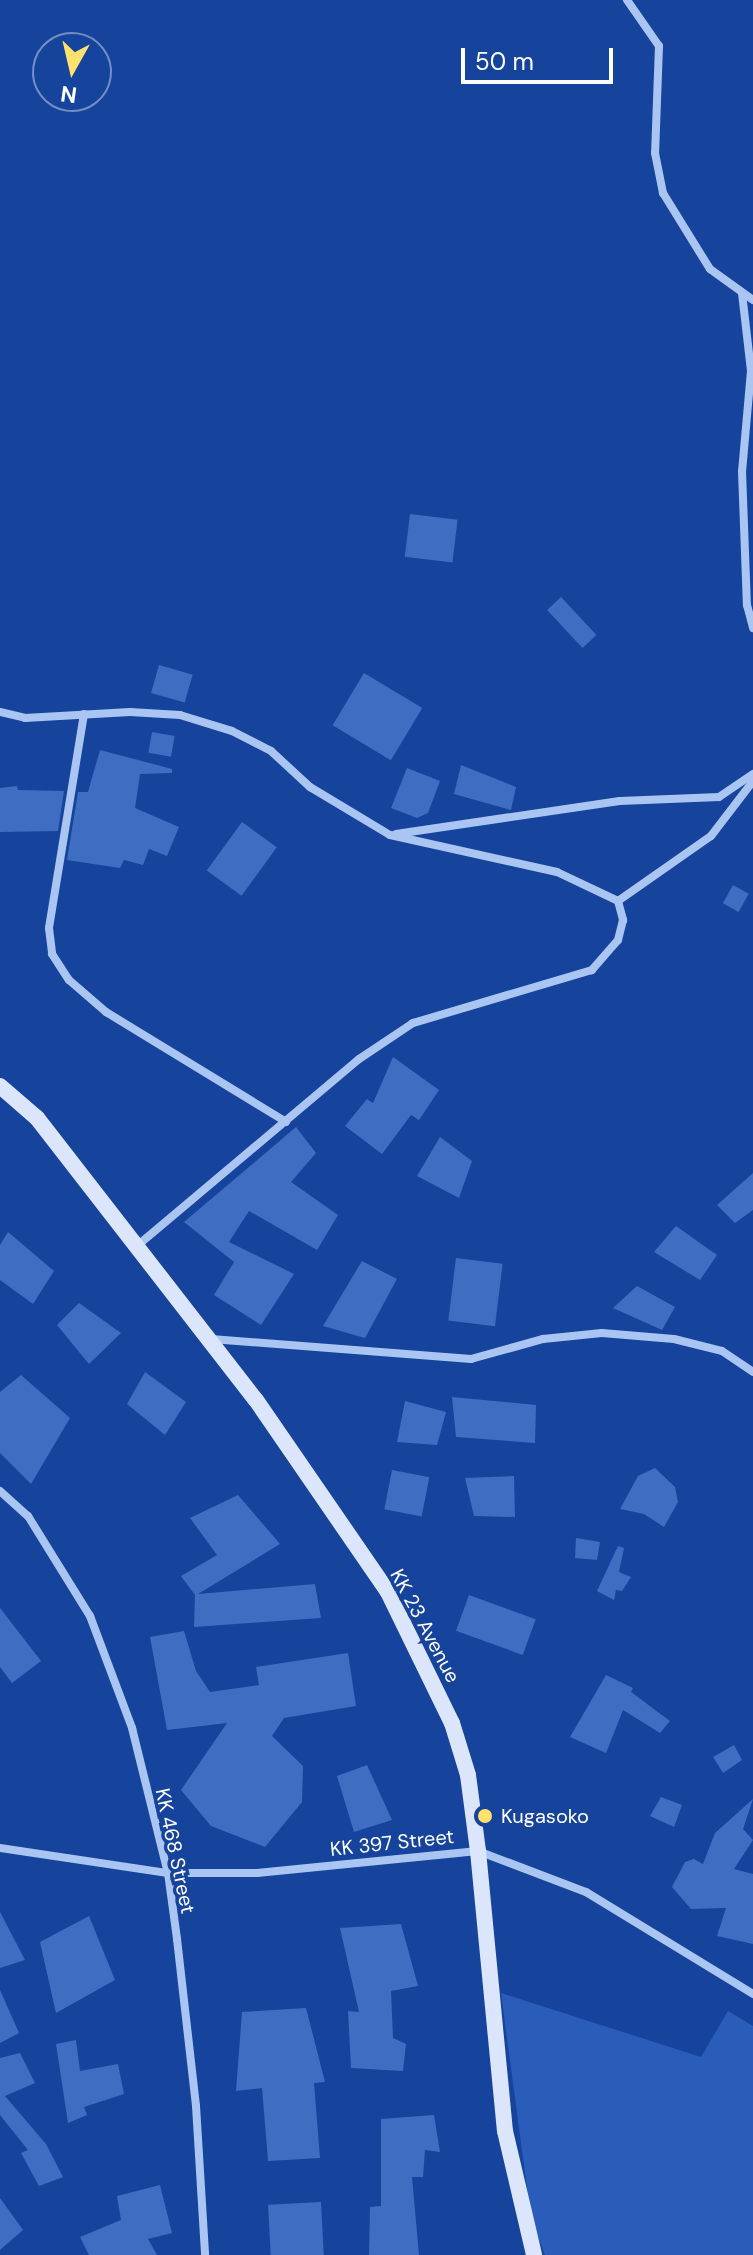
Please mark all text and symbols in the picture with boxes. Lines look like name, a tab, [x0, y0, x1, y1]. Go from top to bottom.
north arrow	[32, 32, 112, 112]
scale bar	[465, 32, 617, 82]
text: 50 m	[475, 46, 534, 77]
text: N	[59, 79, 79, 110]
street label: KK 23 Avenue	[385, 1565, 465, 1687]
street label: KK 468 Street	[150, 1786, 200, 1916]
place label: Kugasoko	[501, 1804, 589, 1828]
marker: Kugasoko	[476, 1807, 494, 1825]
street label: KK 397 Street	[329, 1825, 455, 1861]

